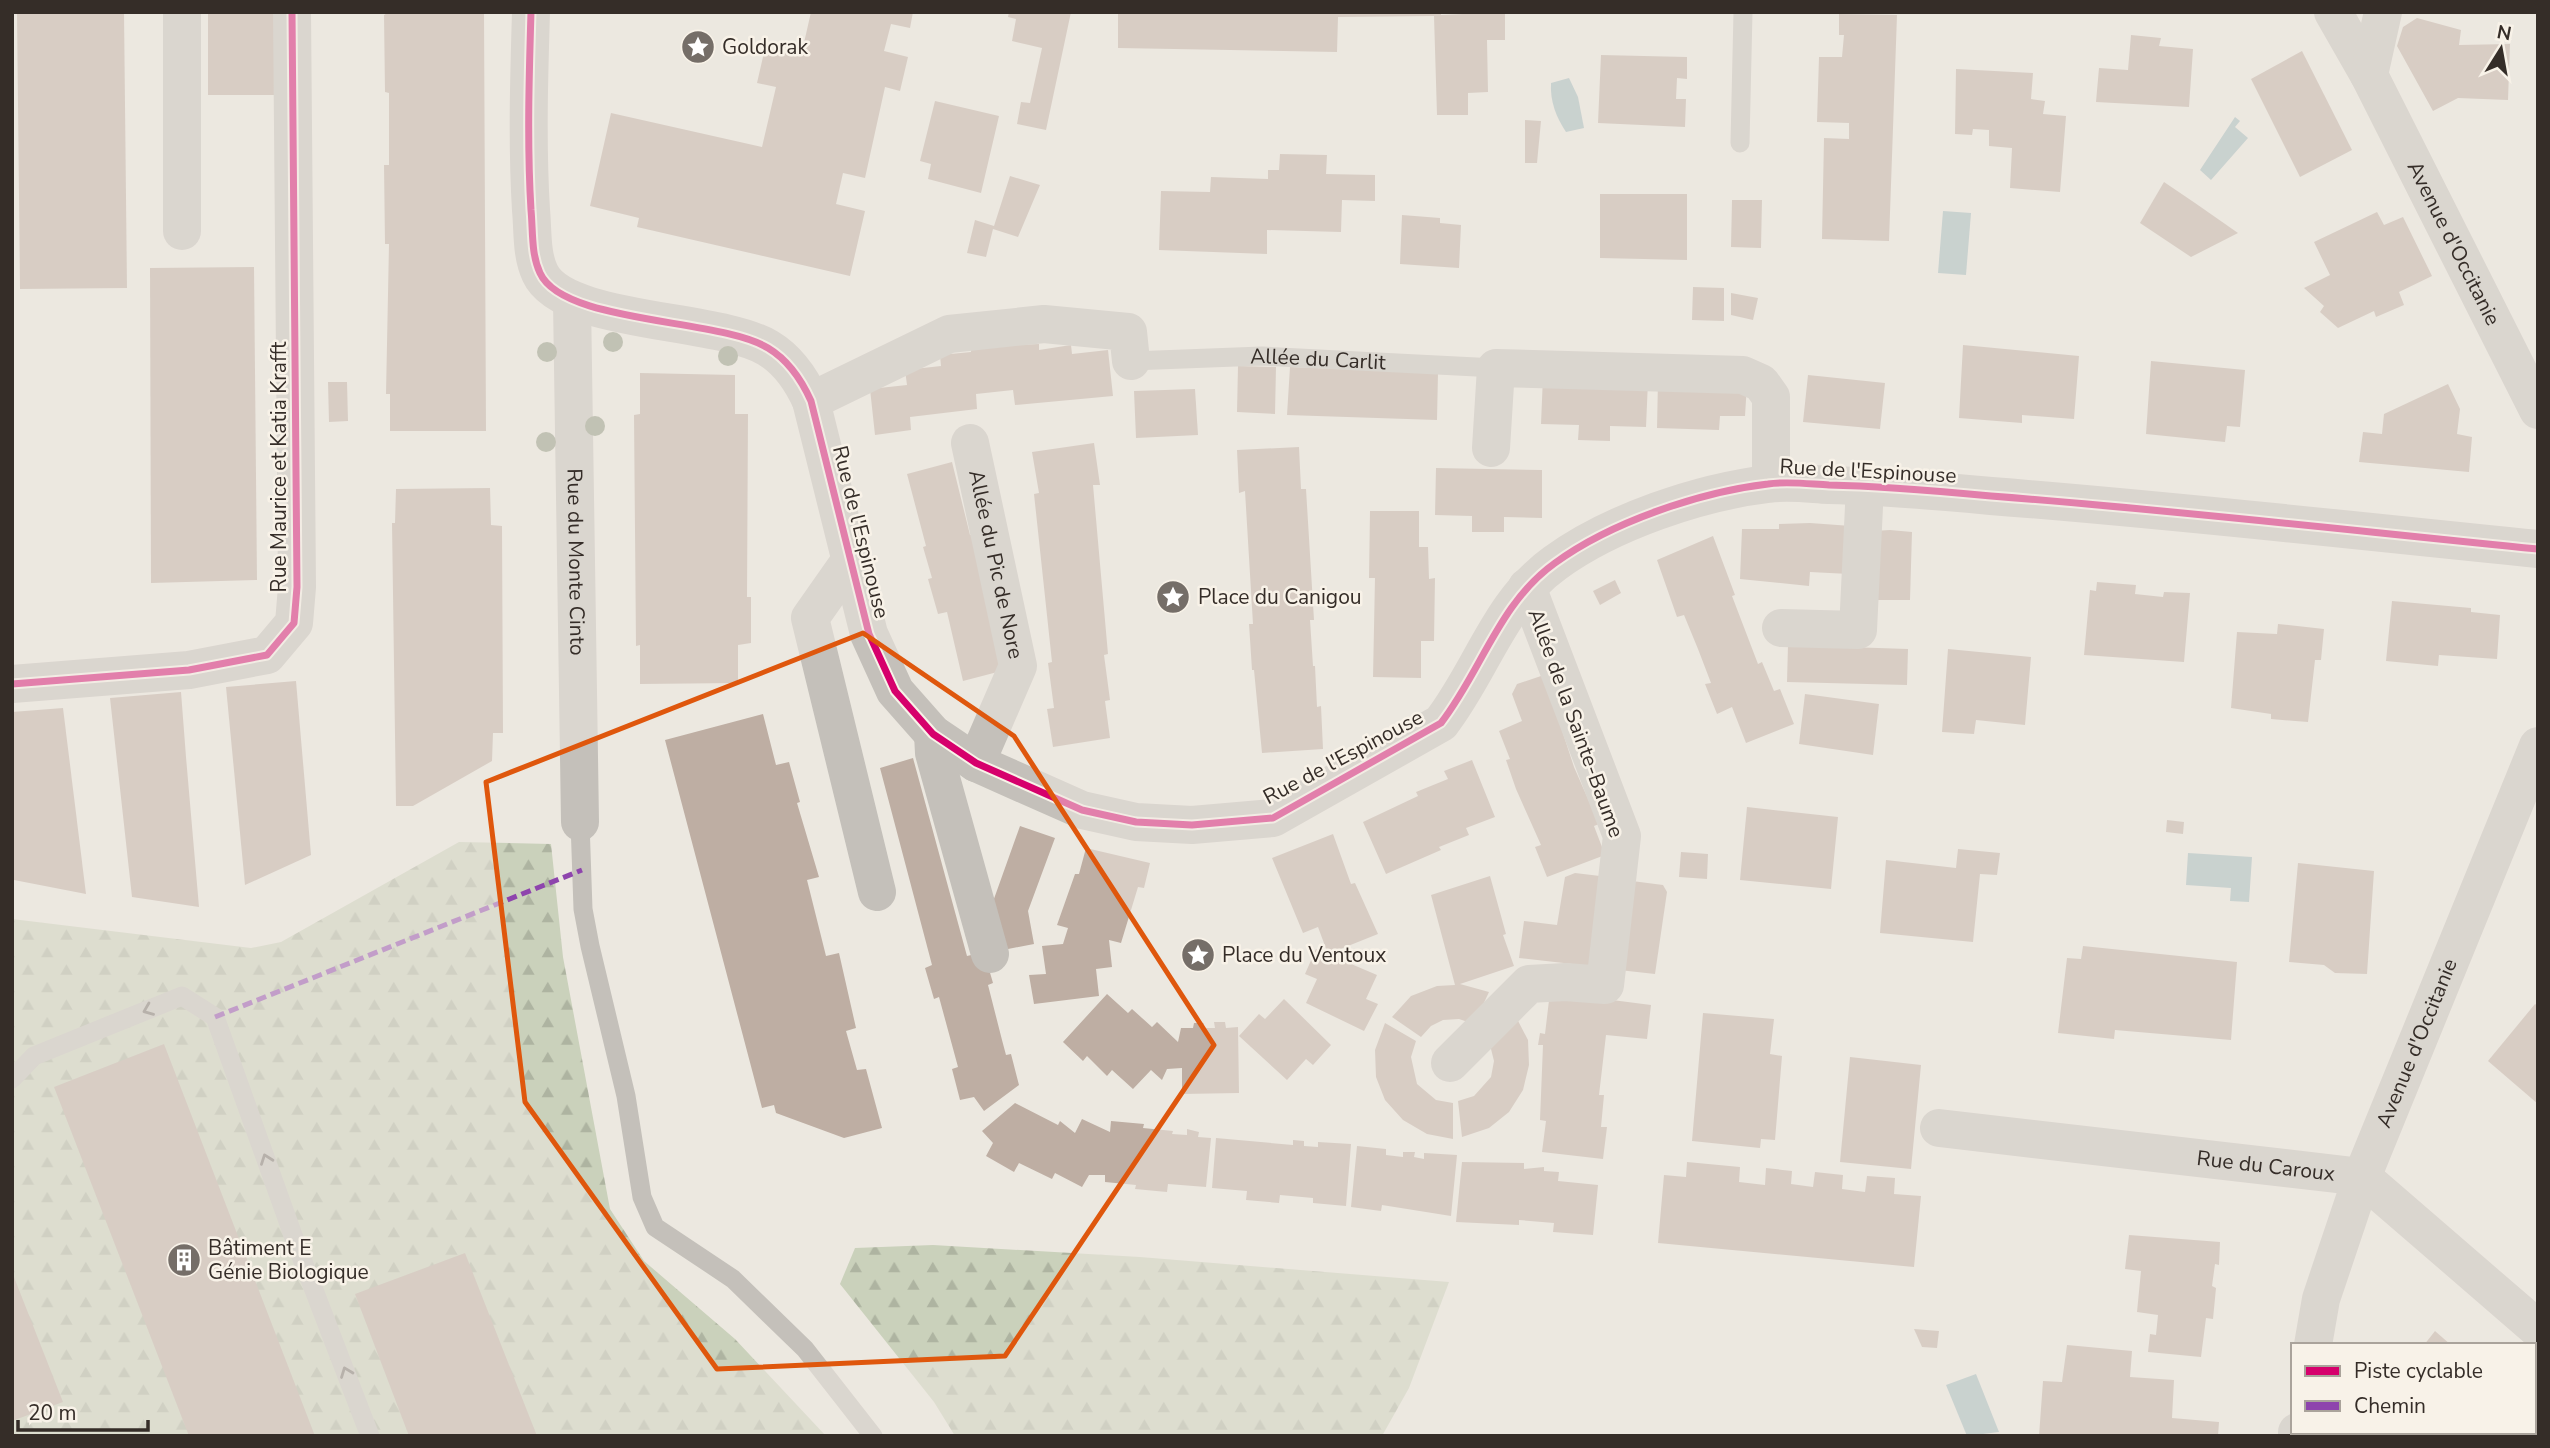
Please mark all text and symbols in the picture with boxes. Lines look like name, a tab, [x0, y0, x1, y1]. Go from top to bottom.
north arrow	[2466, 14, 2536, 84]
text: N	[2495, 19, 2514, 47]
place icon: Goldorak	[679, 28, 717, 66]
place label: Goldorak	[722, 33, 808, 61]
street label: Avenue d'Occitanie	[2401, 156, 2507, 330]
street label: Rue Maurice et Katia Krafft	[265, 341, 293, 592]
street label: Allée du Carlit	[1249, 342, 1387, 376]
street label: Rue de l'Espinouse	[826, 443, 896, 621]
street label: Rue de l'Espinouse	[1779, 452, 1957, 490]
street label: Allée du Pic de Nore	[962, 467, 1030, 661]
street label: Rue du Monte Cinto	[561, 468, 591, 656]
place icon: Place du Canigou	[1154, 578, 1192, 616]
place label: Place du Canigou	[1198, 583, 1362, 611]
street label: Allée de la Sainte-Baume	[1522, 605, 1630, 841]
street label: Rue de l'Espinouse	[1258, 703, 1428, 811]
place icon: Place du Ventoux	[1179, 936, 1217, 974]
place label: Place du Ventoux	[1222, 941, 1386, 969]
street label: Avenue d'Occitanie	[2370, 954, 2464, 1132]
one-way arrow	[142, 1001, 154, 1015]
street label: Rue du Caroux	[2195, 1144, 2336, 1188]
one-way arrow	[260, 1154, 274, 1166]
place label: Bâtiment E Génie Biologique	[208, 1234, 369, 1286]
building icon: Bâtiment E Génie Biologique	[165, 1241, 203, 1279]
legend	[2291, 1343, 2536, 1434]
text: Piste cyclable	[2354, 1357, 2483, 1385]
one-way arrow	[340, 1367, 354, 1379]
scale bar	[18, 1388, 147, 1432]
text: Chemin	[2354, 1392, 2426, 1420]
text: 20 m	[28, 1399, 77, 1427]

